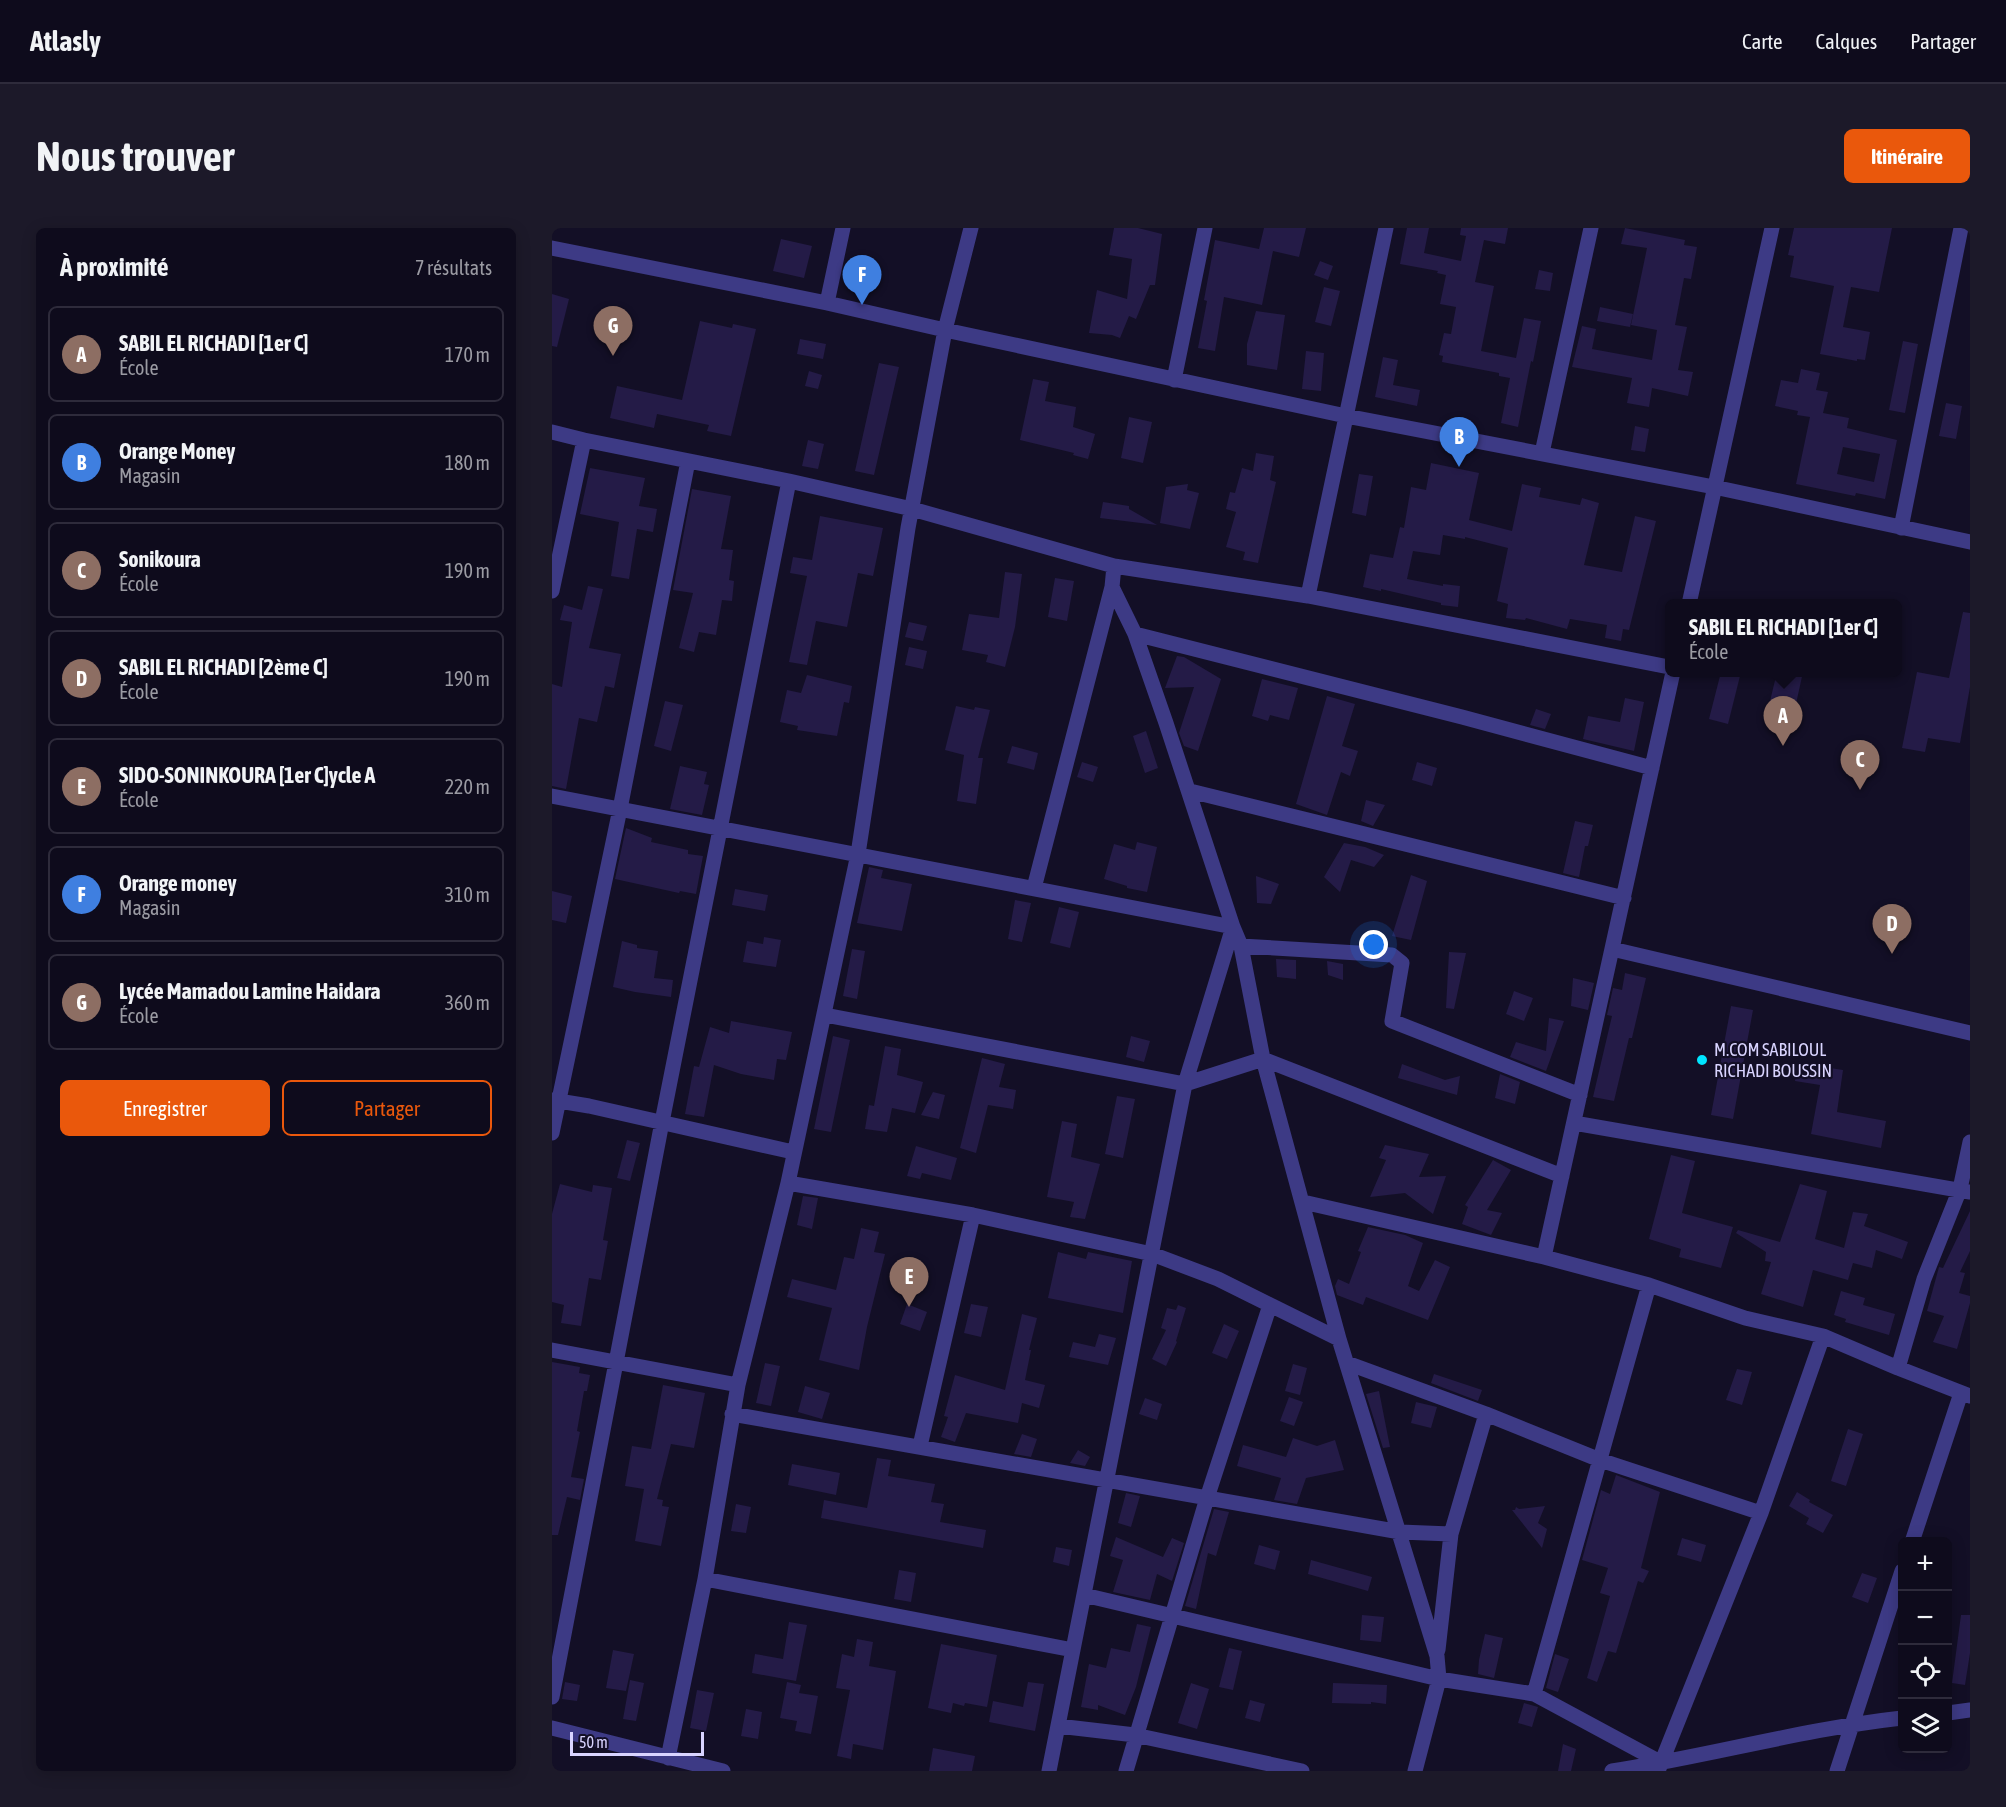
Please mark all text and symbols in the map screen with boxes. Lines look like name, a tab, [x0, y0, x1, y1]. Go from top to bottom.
text: Atlasly	[30, 25, 101, 57]
text: Carte	[1742, 29, 1783, 53]
text: Calques	[1816, 29, 1877, 53]
text: Partager	[1910, 29, 1976, 53]
button: Itinéraire	[1844, 129, 1970, 183]
text: Nous trouver	[36, 132, 234, 180]
text: À proximité	[60, 252, 168, 282]
text: 7 résultats	[415, 256, 492, 279]
pin: F	[842, 256, 882, 305]
pin: G	[594, 306, 632, 356]
text: SABIL EL RICHADI [1er C]	[119, 330, 308, 356]
text: A	[77, 343, 86, 366]
text: 170 m	[445, 343, 490, 366]
text: École	[119, 356, 159, 379]
pin: B	[1440, 418, 1478, 467]
text: Orange Money	[119, 438, 235, 464]
text: B	[77, 451, 86, 474]
text: 180 m	[445, 451, 490, 474]
text: Magasin	[119, 464, 181, 487]
text: Sonikoura	[119, 546, 201, 572]
text: C	[77, 559, 86, 582]
text: 190 m	[445, 559, 490, 582]
text: École	[119, 572, 159, 595]
popup	[1665, 599, 1902, 677]
text: SABIL EL RICHADI [1er C]	[1689, 614, 1878, 640]
text: École	[1689, 640, 1728, 663]
text: SABIL EL RICHADI [2ème C]	[119, 654, 328, 680]
text: D	[76, 667, 87, 690]
text: 190 m	[445, 667, 490, 690]
text: École	[119, 680, 159, 703]
pin: A	[1764, 696, 1802, 746]
pin: C	[1840, 740, 1880, 790]
text: SIDO-SONINKOURA [1er C]ycle A	[119, 762, 375, 788]
text: E	[77, 775, 86, 798]
text: 220 m	[445, 775, 490, 798]
text: École	[119, 788, 159, 811]
text: Orange money	[119, 870, 237, 896]
text: F	[77, 883, 86, 906]
text: 310 m	[445, 883, 490, 906]
text: Magasin	[119, 896, 181, 919]
pin: D	[1872, 904, 1912, 954]
your location	[1359, 930, 1388, 959]
text: Lycée Mamadou Lamine Haidara	[119, 978, 381, 1004]
text: G	[76, 991, 87, 1014]
text: 360 m	[445, 991, 490, 1014]
text: École	[119, 1004, 159, 1027]
place label: M.COM SABILOUL RICHADI BOUSSIN	[1714, 1039, 1832, 1081]
marker: M.COM SABILOUL RICHADI BOUSSIN	[1695, 1053, 1709, 1067]
button: Enregistrer	[60, 1080, 270, 1136]
button: Partager	[282, 1080, 492, 1136]
pin: E	[890, 1258, 928, 1307]
map controls	[1898, 1537, 1952, 1753]
button: +	[1898, 1537, 1952, 1591]
button: −	[1898, 1591, 1952, 1645]
button: locate	[1898, 1645, 1952, 1699]
button: layers	[1898, 1699, 1952, 1753]
scale bar	[570, 1729, 704, 1756]
text: 50 m	[579, 1733, 608, 1751]

